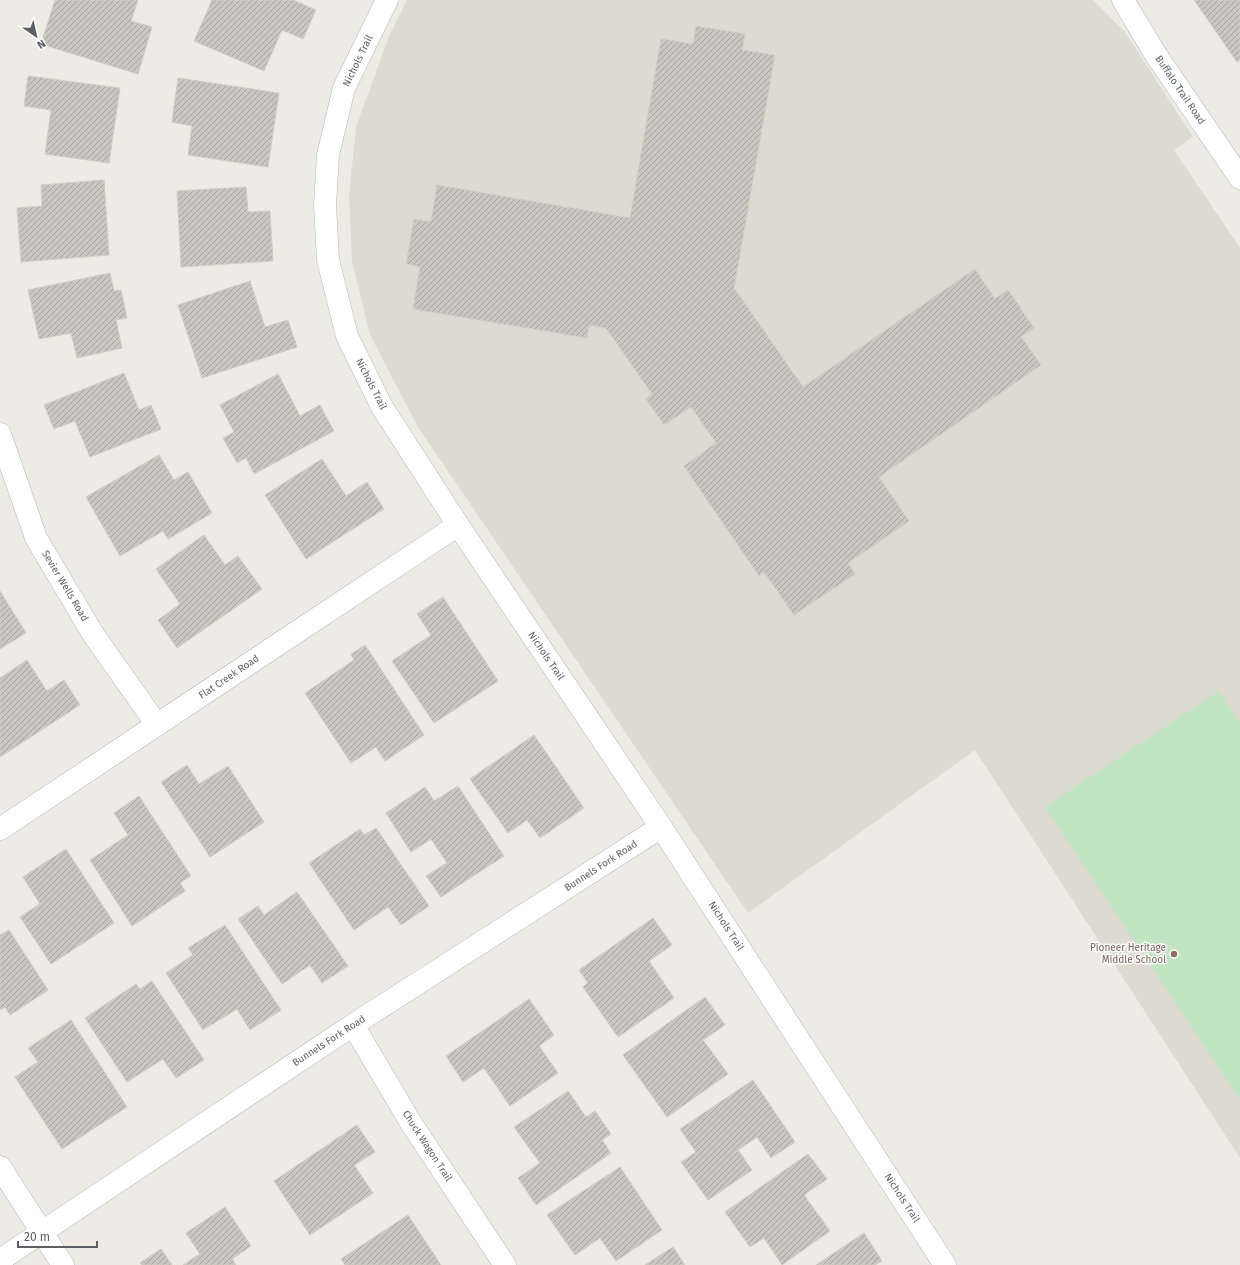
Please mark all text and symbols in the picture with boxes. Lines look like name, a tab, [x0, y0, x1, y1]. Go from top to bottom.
north arrow	[16, 16, 56, 56]
street label: Nichols Trail	[340, 33, 376, 89]
text: N	[35, 36, 48, 51]
street label: Buffalo Trail Road	[1153, 53, 1207, 127]
street label: Nichols Trail	[353, 356, 389, 412]
street label: Sevier Wells Road	[39, 548, 91, 624]
street label: Nichols Trail	[525, 629, 567, 683]
street label: Flat Creek Road	[197, 652, 261, 702]
street label: Bunnels Fork Road	[562, 838, 640, 894]
street label: Nichols Trail	[706, 899, 746, 953]
place label: Pioneer Heritage Middle School	[1090, 942, 1166, 966]
marker: Pioneer Heritage Middle School	[1169, 949, 1179, 959]
street label: Bunnels Fork Road	[290, 1013, 368, 1069]
street label: Chuck Wagon Trail	[400, 1108, 454, 1184]
street label: Nichols Trail	[882, 1171, 922, 1225]
scale bar	[18, 1223, 97, 1249]
text: 20 m	[24, 1230, 50, 1244]

